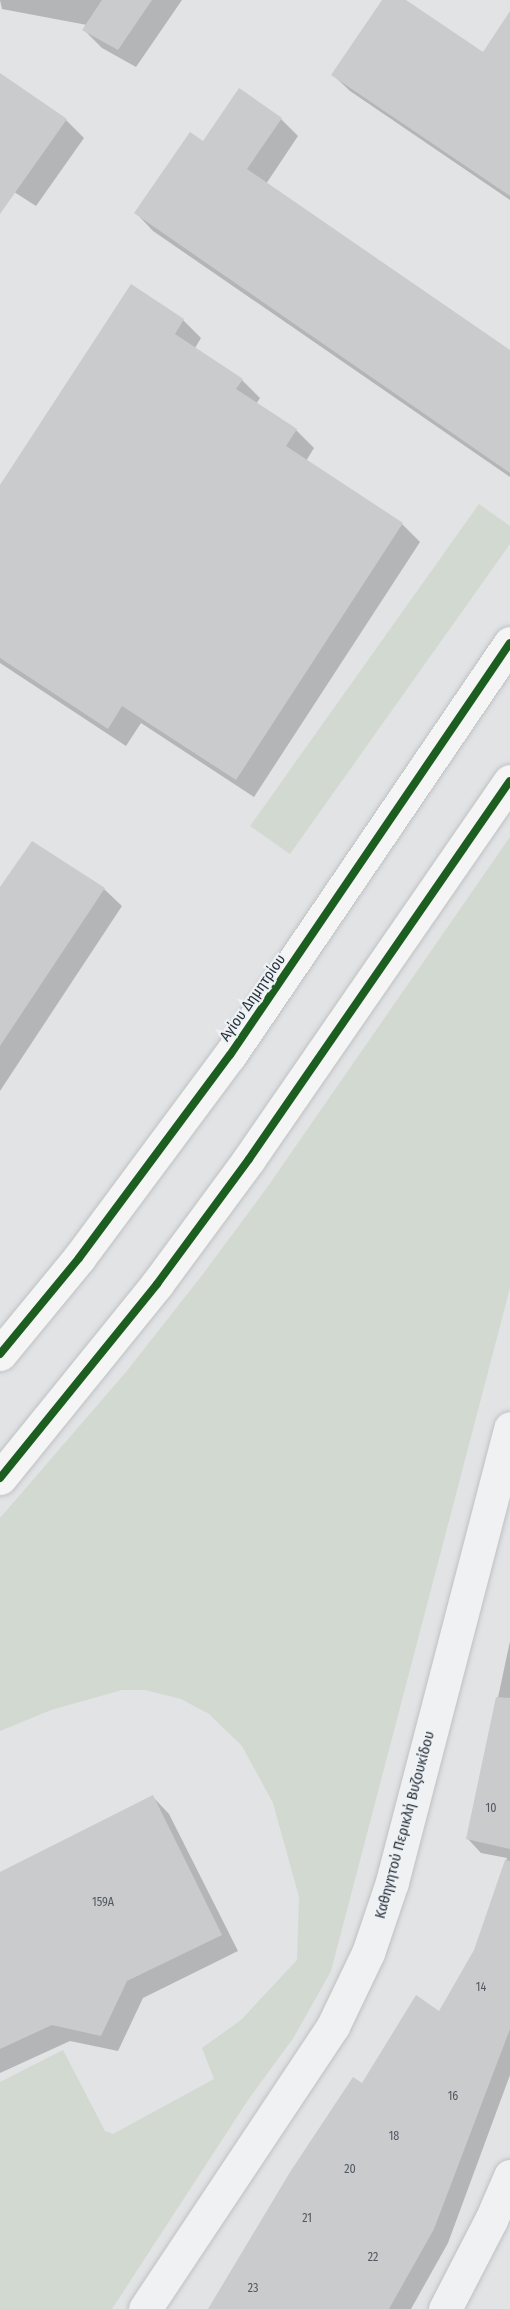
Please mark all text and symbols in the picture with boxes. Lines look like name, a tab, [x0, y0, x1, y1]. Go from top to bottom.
street label: Αγίου Δημητρίου	[216, 951, 290, 1045]
street label: Καθηγητού Περικλή Βυζουκίδου	[371, 1729, 439, 1921]
house number: 10	[486, 1802, 496, 1816]
house number: 159A	[92, 1896, 114, 1910]
house number: 14	[476, 1981, 486, 1995]
house number: 16	[448, 2090, 458, 2104]
house number: 18	[389, 2130, 399, 2144]
house number: 20	[344, 2163, 356, 2177]
house number: 21	[302, 2212, 312, 2226]
house number: 22	[368, 2251, 378, 2265]
house number: 23	[248, 2282, 258, 2296]

